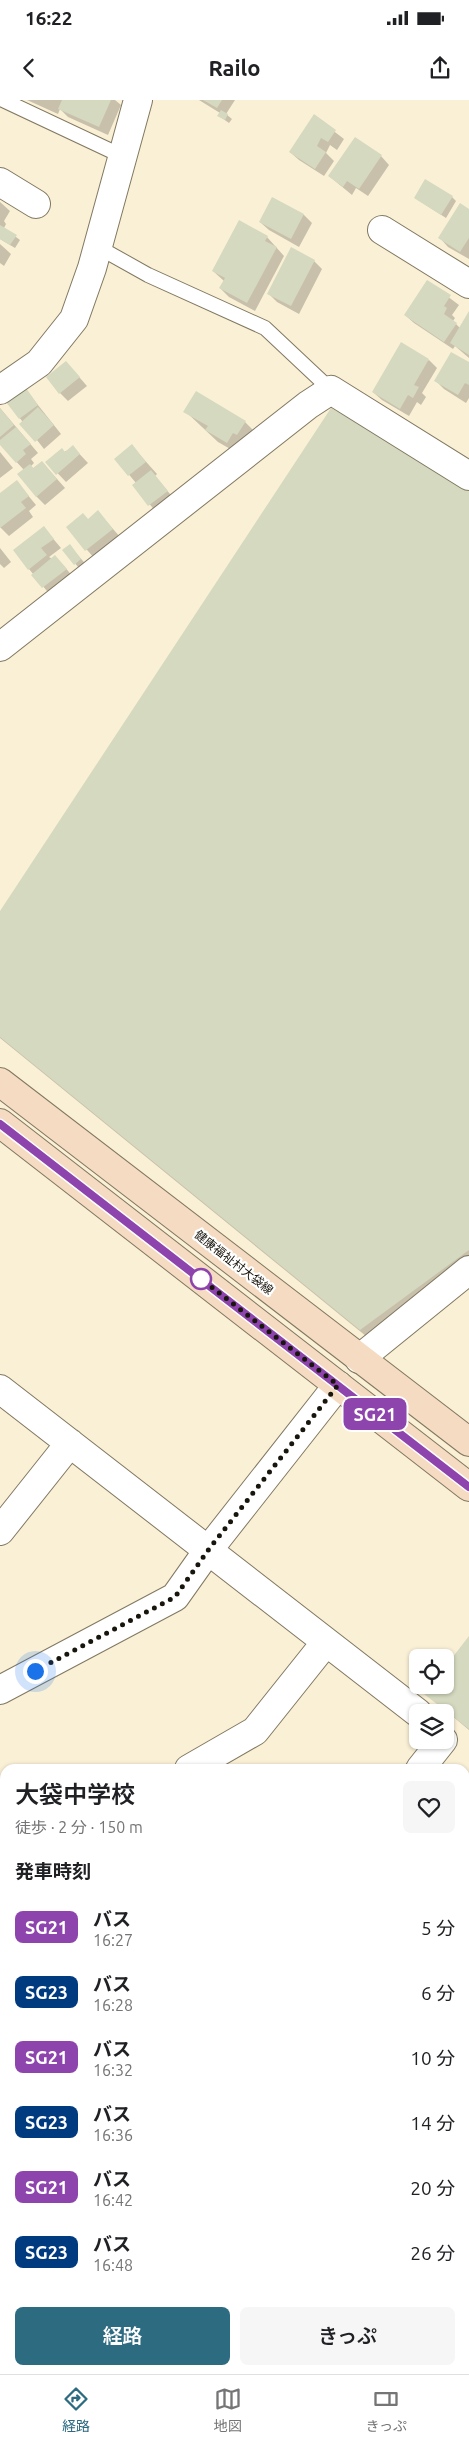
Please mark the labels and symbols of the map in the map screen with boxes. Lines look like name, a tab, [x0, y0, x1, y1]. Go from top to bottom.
street label: 健康福祉村大袋線	[192, 1227, 276, 1297]
unlabelled marker	[190, 1268, 212, 1290]
line badge: SG21	[340, 1398, 410, 1430]
your location	[23, 1659, 48, 1684]

